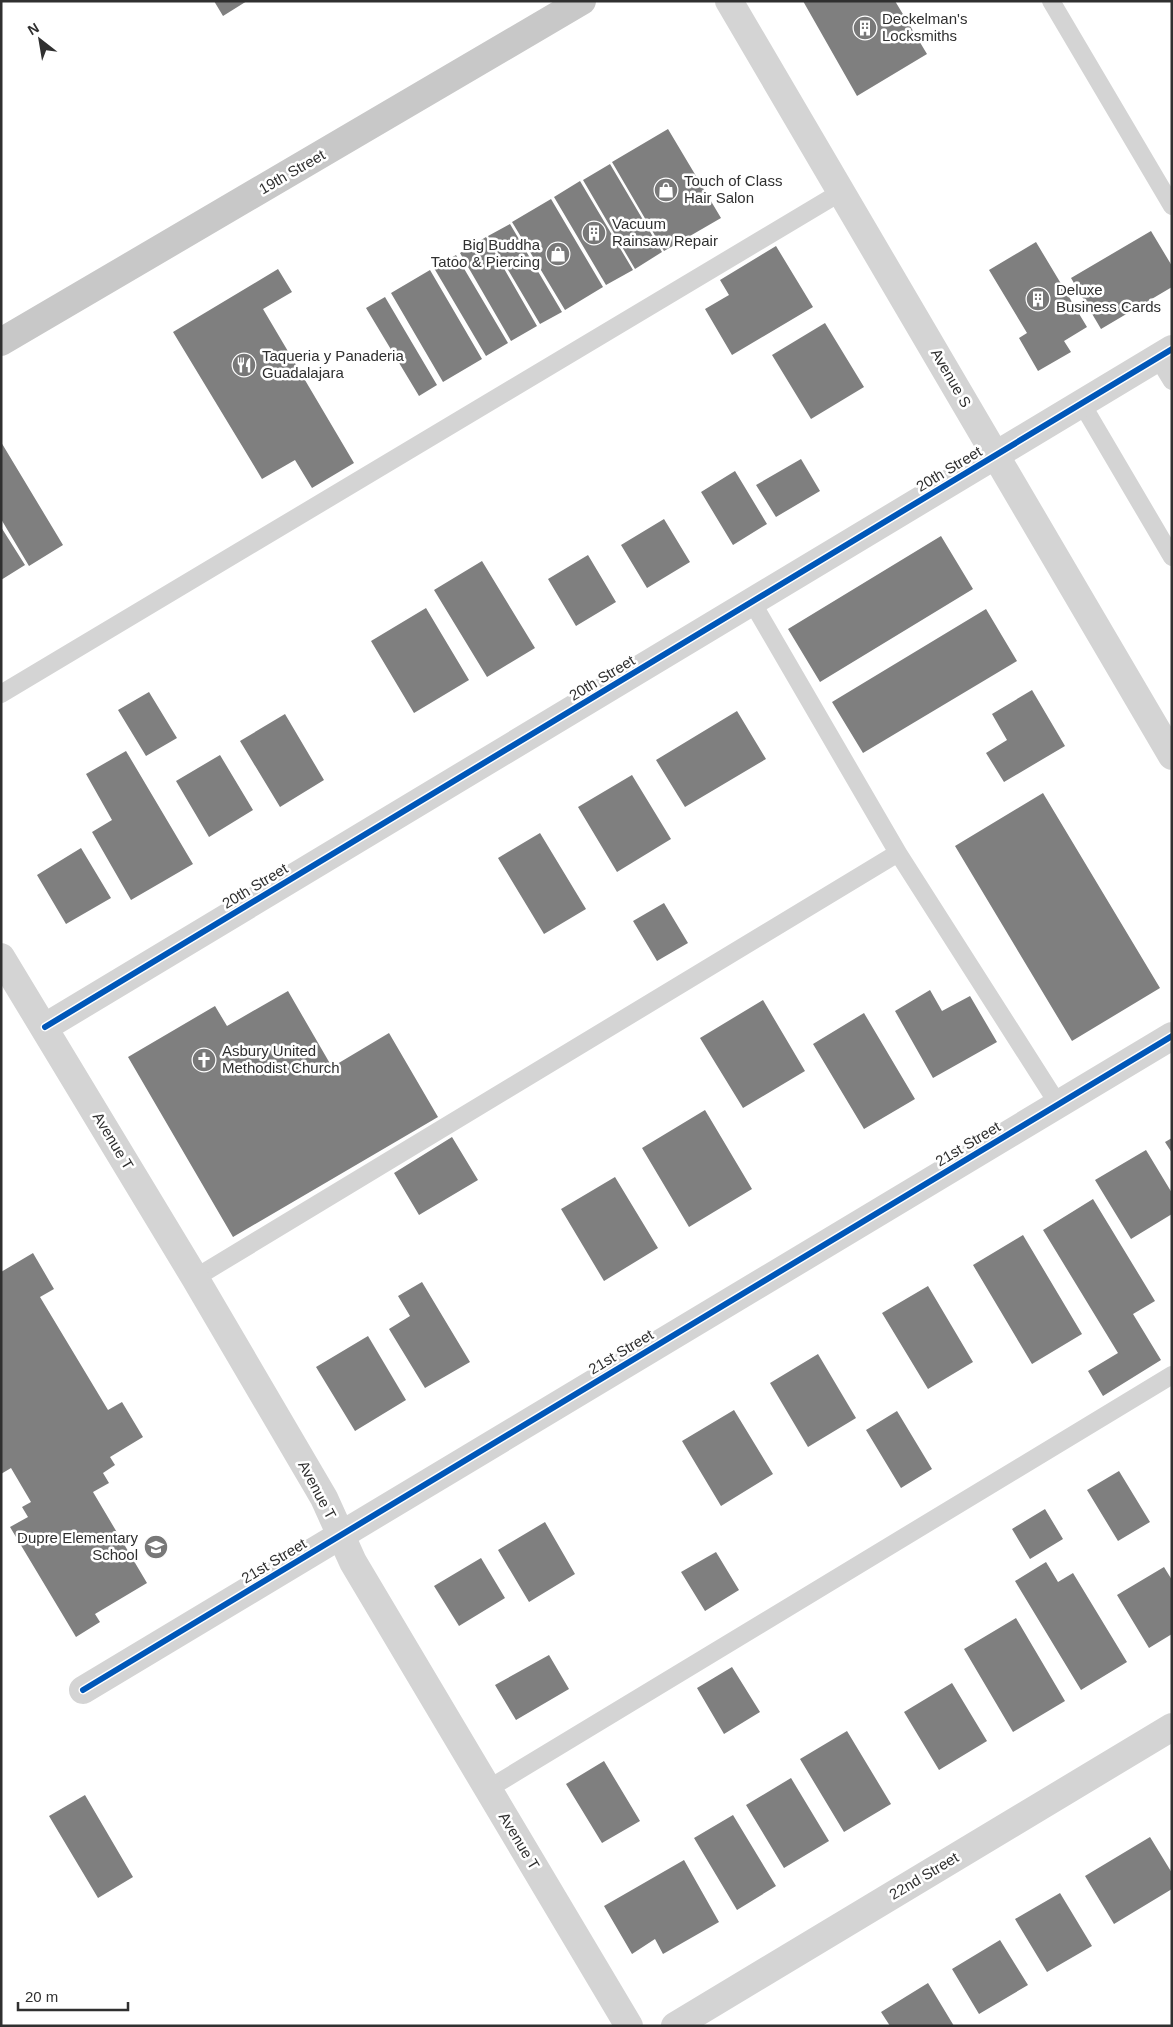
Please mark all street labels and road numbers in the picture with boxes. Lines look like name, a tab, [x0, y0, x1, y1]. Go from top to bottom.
street label: 19th Street	[256, 145, 328, 197]
street label: Avenue S	[928, 345, 975, 410]
street label: 20th Street	[913, 442, 985, 495]
street label: 20th Street	[566, 651, 638, 704]
street label: 20th Street	[219, 859, 291, 912]
street label: Avenue T	[90, 1109, 137, 1172]
street label: 21st Street	[932, 1117, 1004, 1170]
street label: 21st Street	[585, 1325, 657, 1378]
street label: Avenue T	[295, 1458, 340, 1522]
street label: 21st Street	[238, 1534, 310, 1587]
street label: Avenue T	[496, 1809, 543, 1872]
street label: 22nd Street	[886, 1848, 962, 1903]

